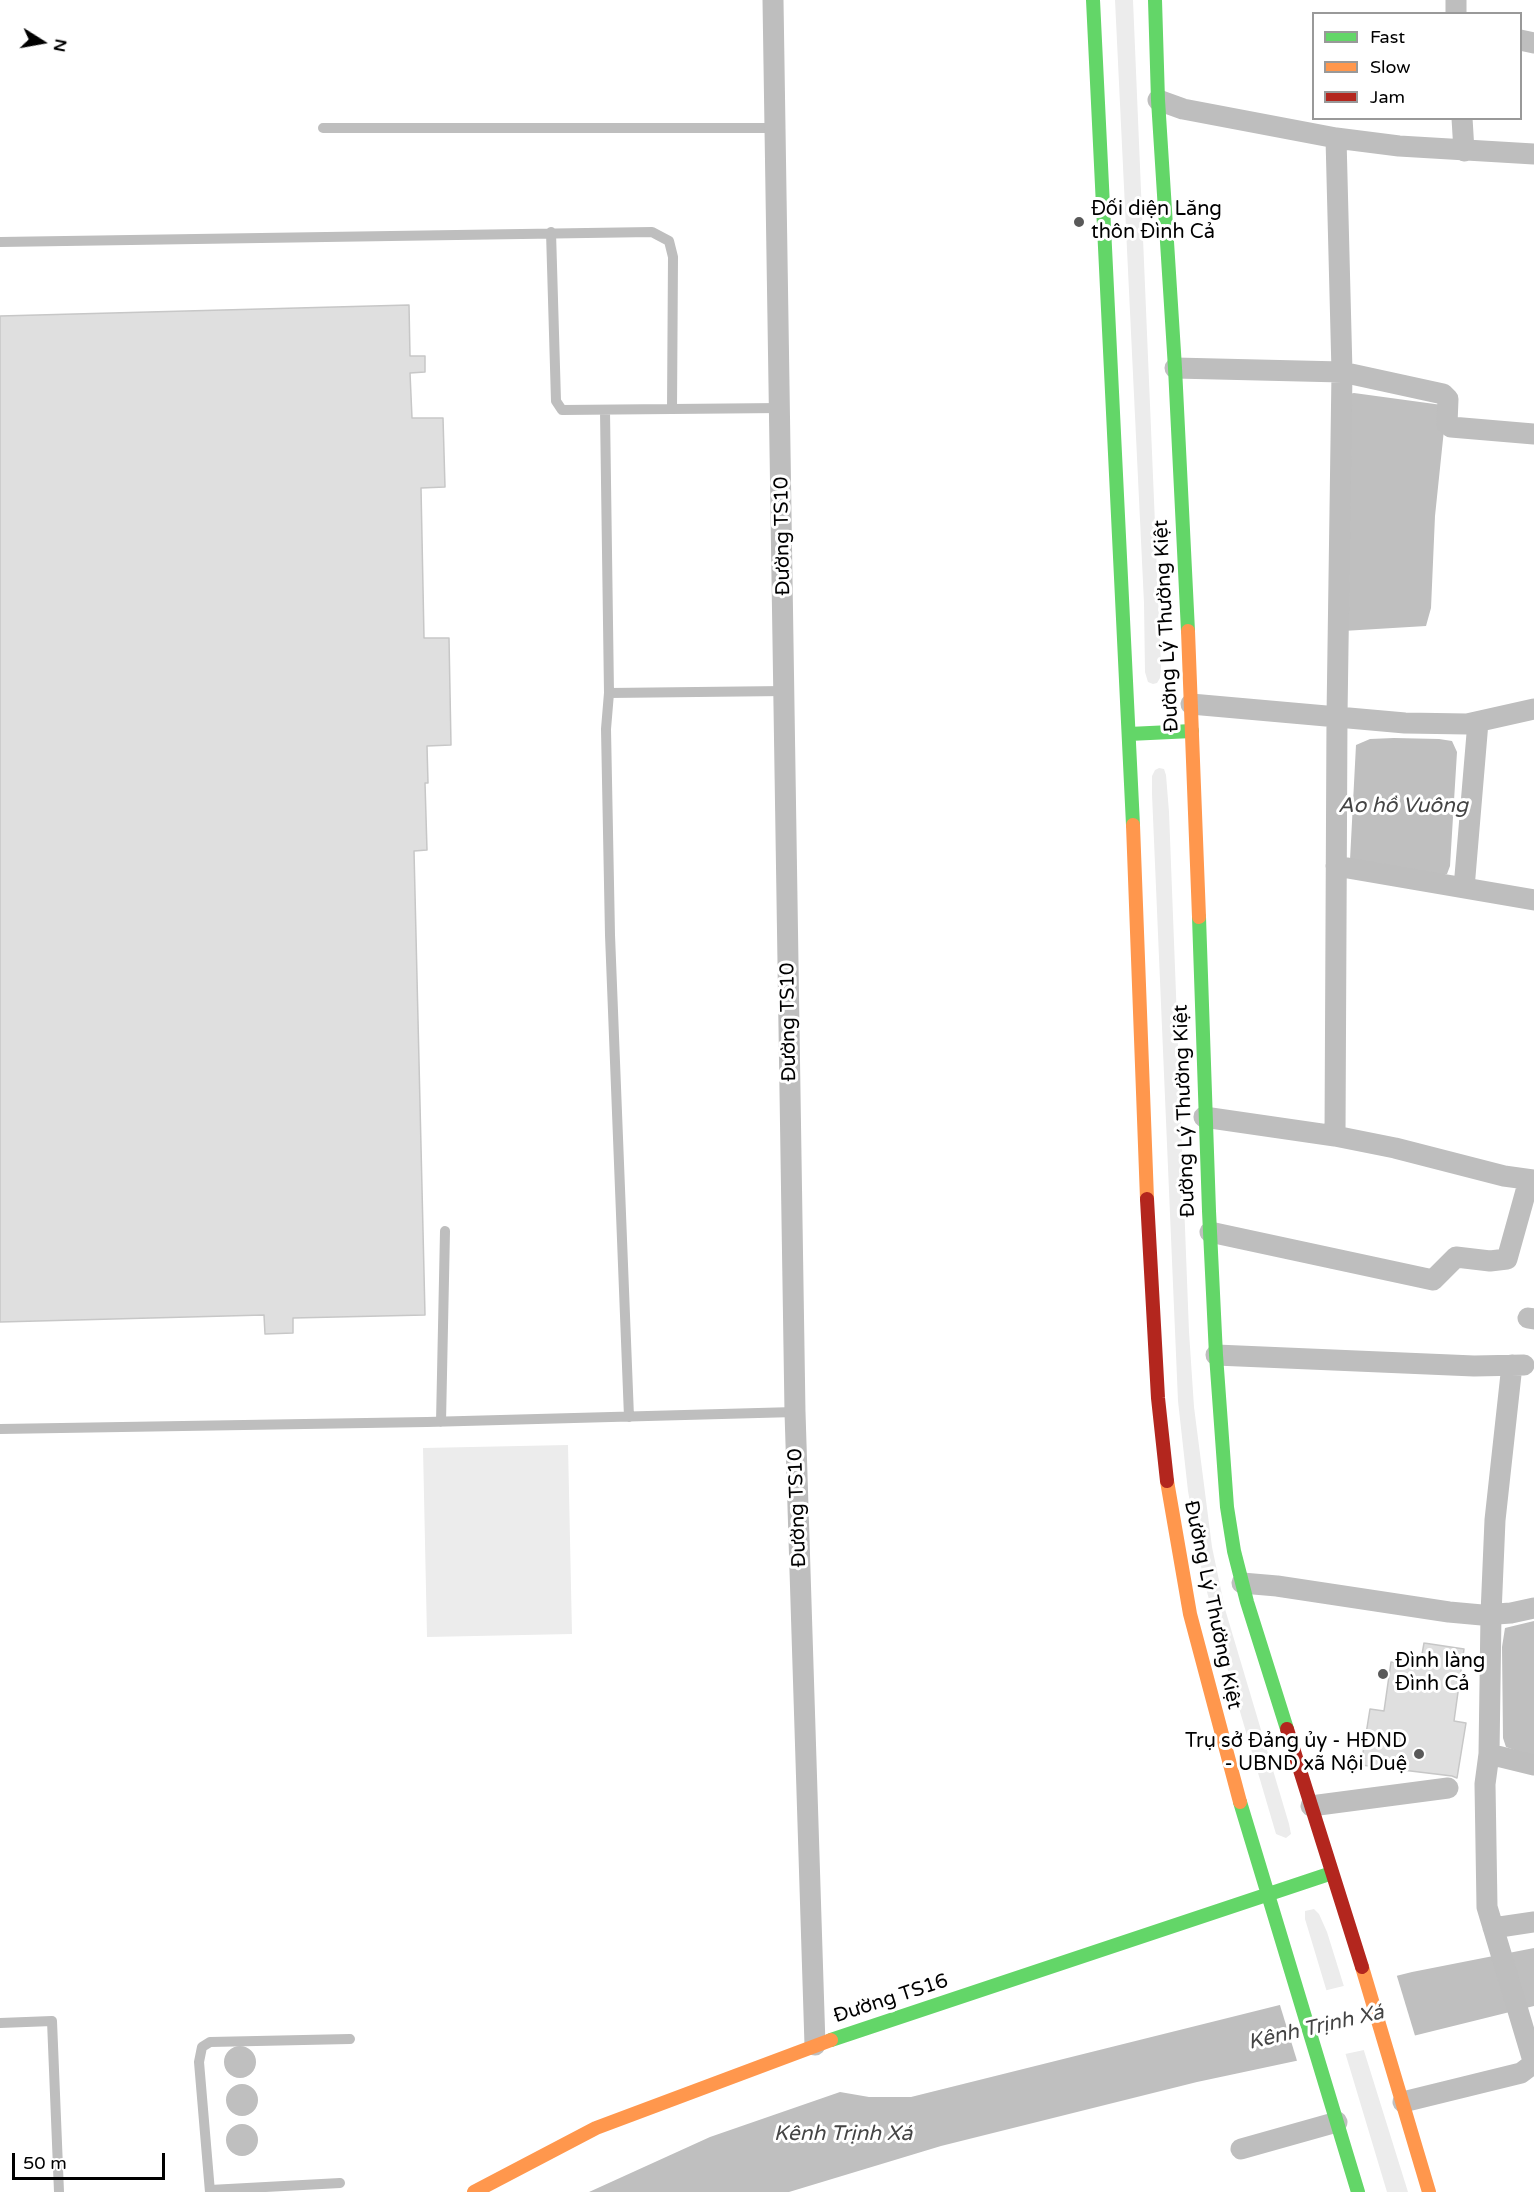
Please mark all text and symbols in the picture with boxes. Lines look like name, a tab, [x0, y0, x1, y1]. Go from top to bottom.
north arrow	[12, 12, 72, 72]
legend	[1312, 12, 1522, 120]
text: Fast	[1370, 26, 1405, 48]
text: N	[49, 37, 71, 54]
text: Slow	[1370, 56, 1411, 78]
text: Jam	[1370, 86, 1405, 108]
place label: Đối diện Lăng thôn Đình Cả	[1091, 198, 1222, 245]
marker: Đối diện Lăng thôn Đình Cả	[1072, 215, 1086, 229]
street label: Đường TS10	[770, 476, 796, 596]
street label: Đường Lý Thường Kiệt	[1149, 519, 1185, 733]
water label: Ao hồ Vuông	[1338, 793, 1468, 819]
street label: Đường TS10	[776, 962, 802, 1082]
street label: Đường Lý Thường Kiệt	[1169, 1004, 1201, 1218]
street label: Đường TS10	[784, 1448, 812, 1568]
street label: Đường Lý Thường Kiệt	[1178, 1498, 1246, 1712]
place label: Đình làng Đình Cả	[1395, 1650, 1485, 1697]
marker: Đình làng Đình Cả	[1376, 1667, 1390, 1681]
place label: Trụ sở Đảng ủy - HĐND - UBND xã Nội Duệ	[1185, 1730, 1407, 1777]
marker: Trụ sở Đảng ủy - HĐND - UBND xã Nội Duệ	[1412, 1747, 1426, 1761]
street label: Đường TS16	[831, 1969, 951, 2029]
water label: Kênh Trịnh Xá	[1246, 2000, 1386, 2056]
water label: Kênh Trịnh Xá	[774, 2121, 912, 2147]
scale bar	[15, 2141, 168, 2179]
text: 50 m	[23, 2152, 67, 2174]

